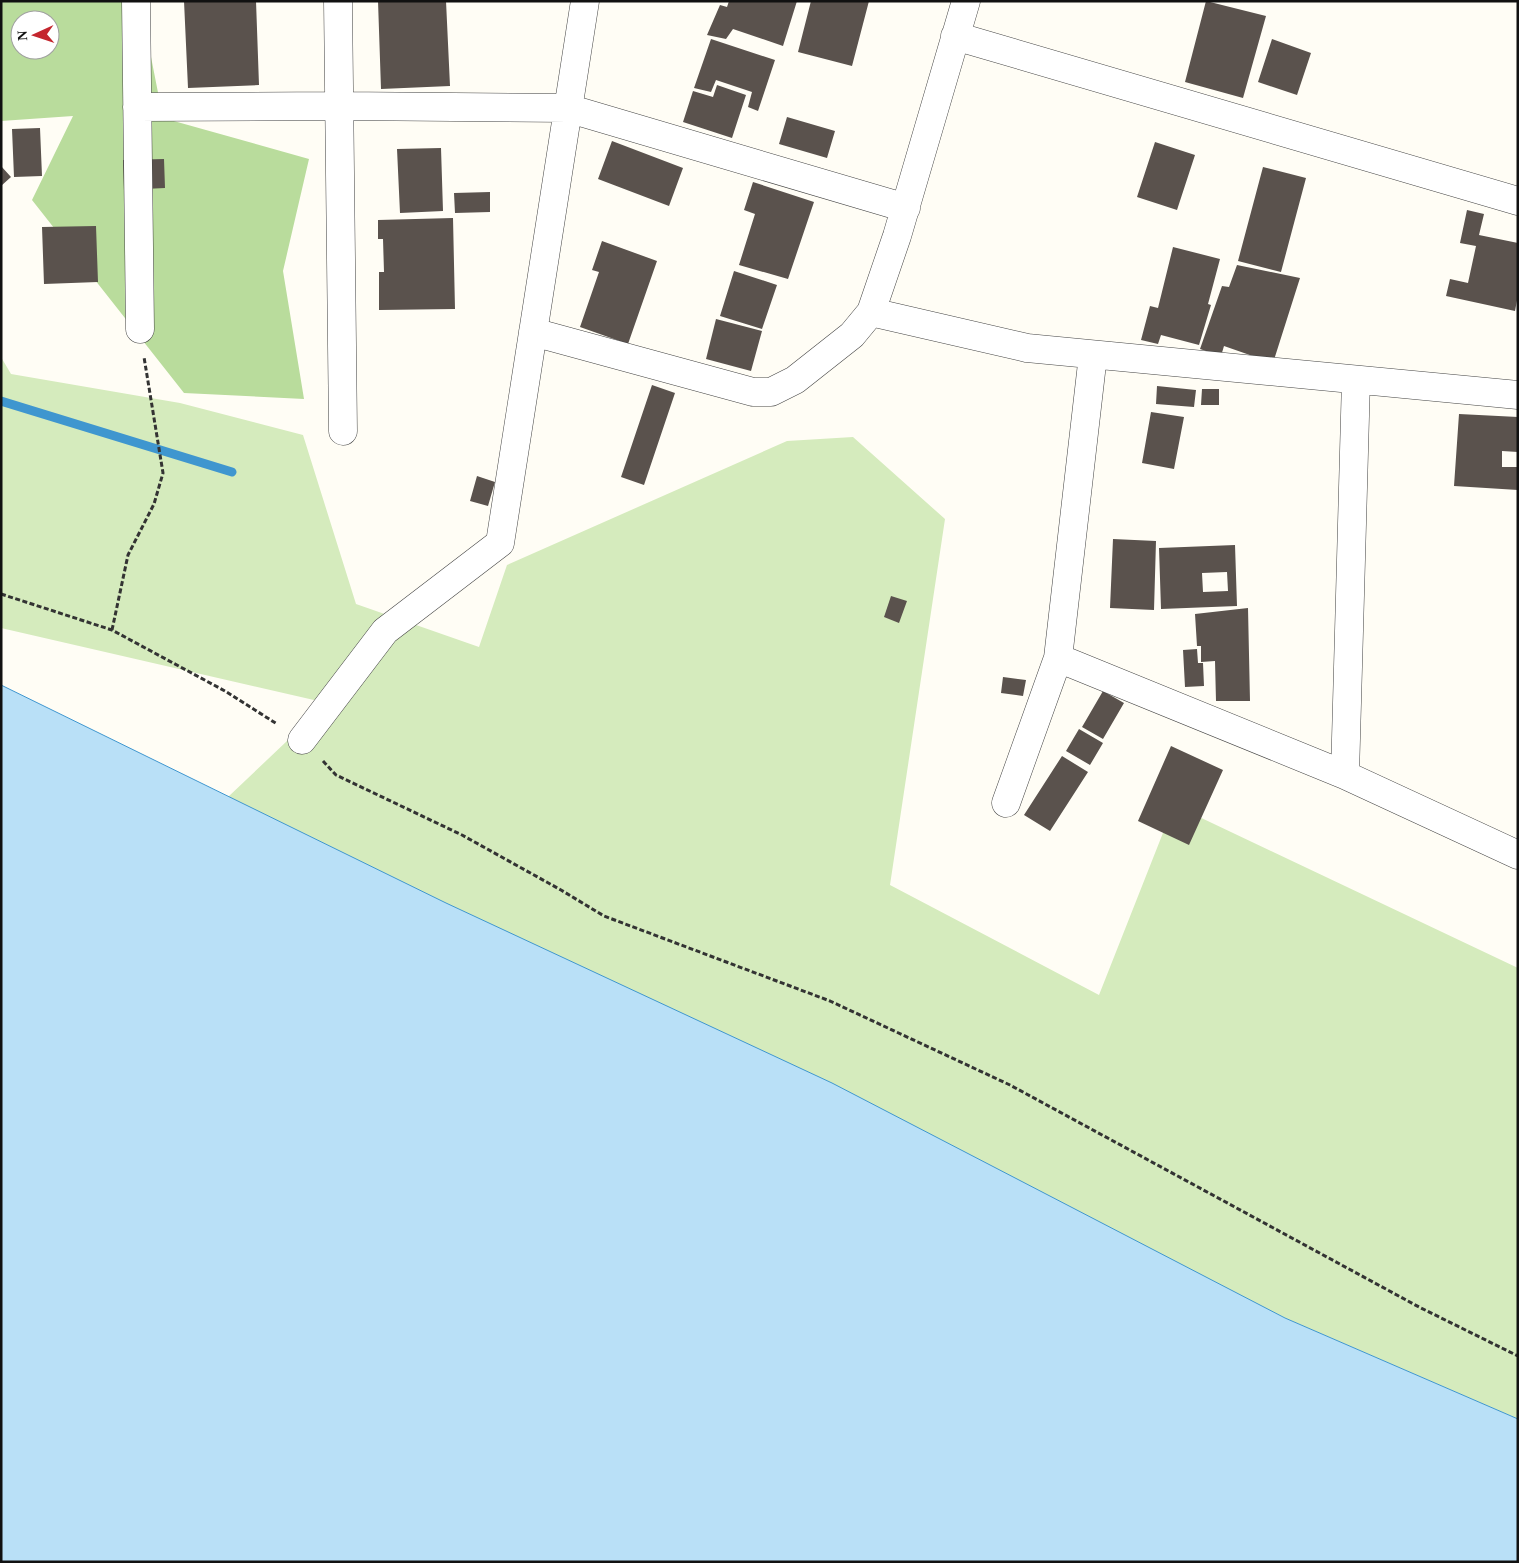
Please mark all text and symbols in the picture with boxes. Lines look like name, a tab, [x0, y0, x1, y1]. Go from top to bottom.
north arrow	[10, 10, 60, 60]
text: N	[15, 30, 30, 41]

